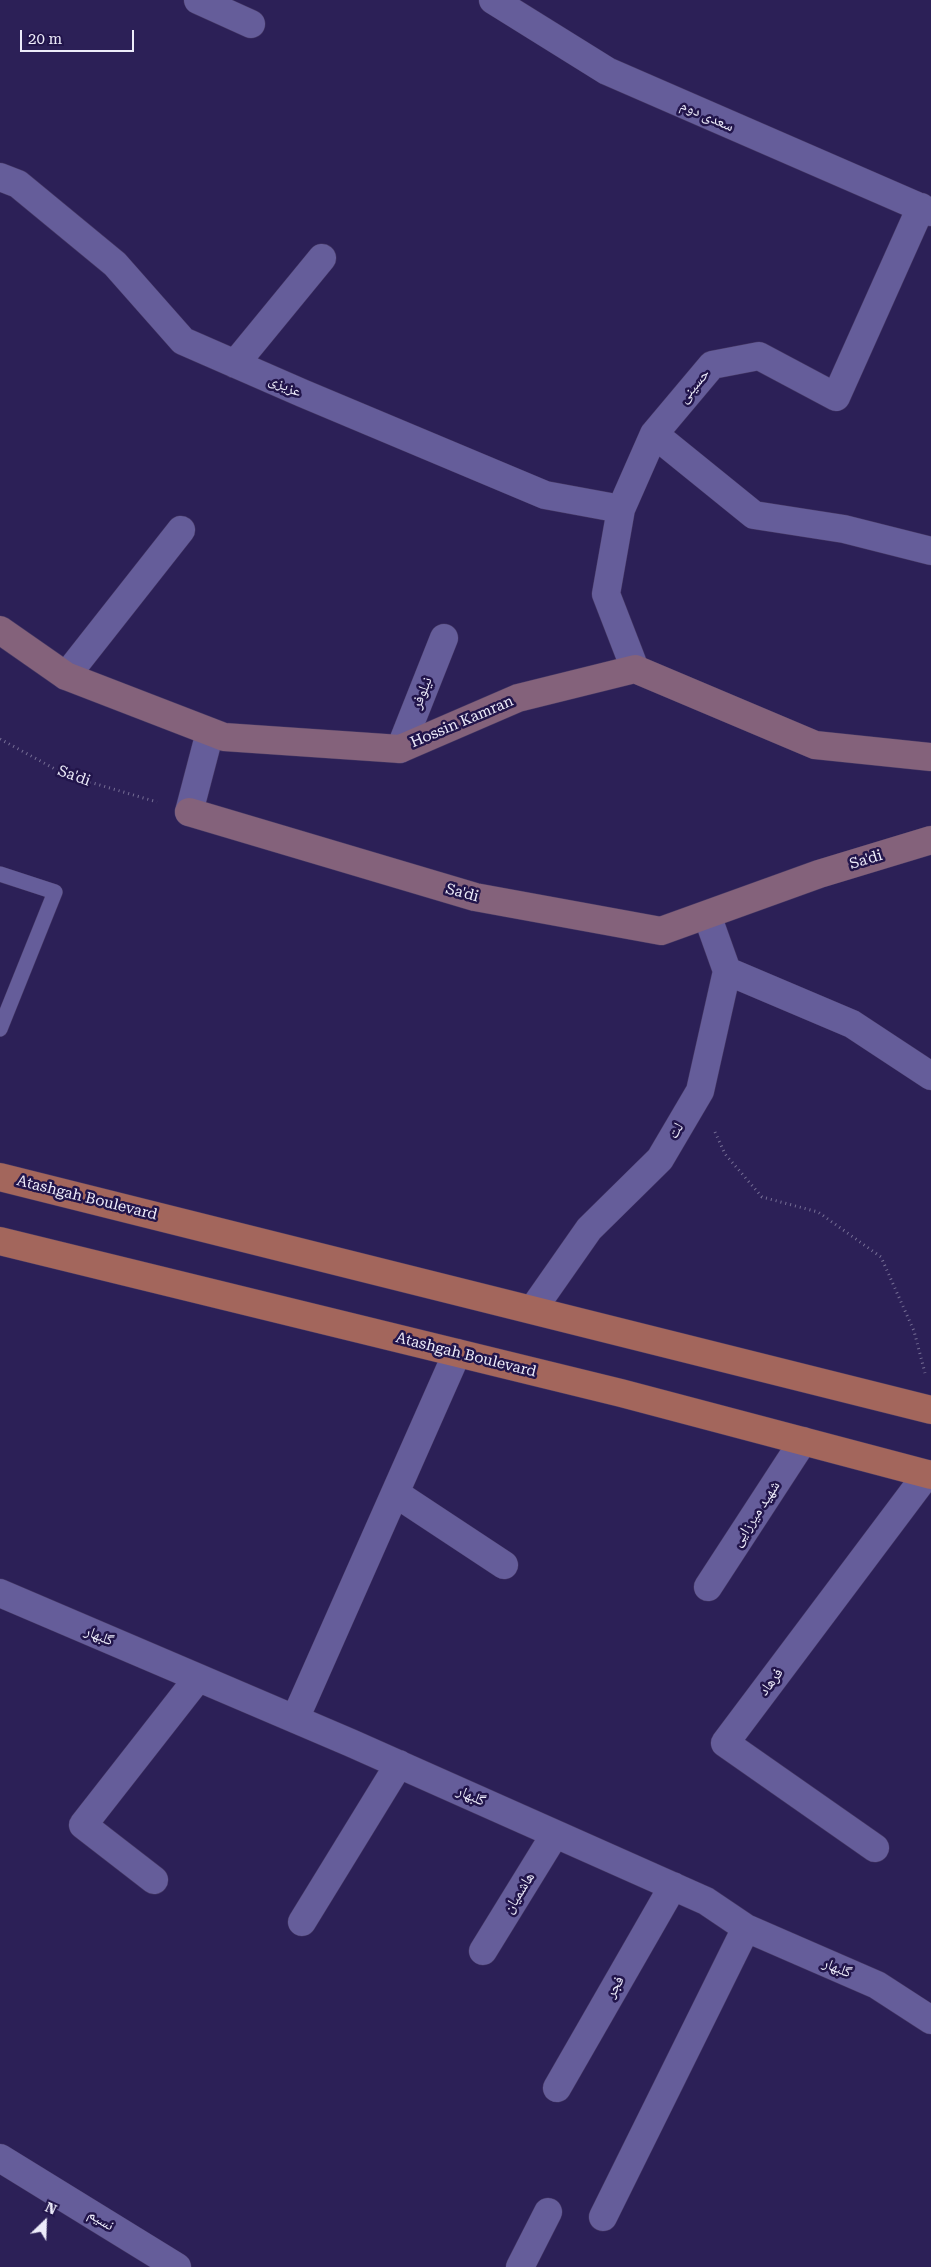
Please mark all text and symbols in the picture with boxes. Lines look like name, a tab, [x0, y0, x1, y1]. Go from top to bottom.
scale bar	[22, 20, 136, 52]
text: 20 m	[28, 30, 62, 48]
street label: سعدی دوم	[677, 96, 737, 136]
street label: حسینی	[674, 365, 714, 407]
street label: عزیزی	[266, 371, 304, 401]
street label: نیلوفر	[408, 675, 436, 711]
street label: Hossin Kamran	[408, 692, 516, 752]
street label: Sa'di	[55, 762, 93, 790]
street label: Sa'di	[847, 846, 885, 874]
street label: Sa'di	[443, 880, 481, 906]
street label: لت	[664, 1120, 688, 1142]
street label: Atashgah Boulevard	[15, 1172, 159, 1224]
street label: Atashgah Boulevard	[394, 1329, 538, 1381]
street label: شهید میرزایی	[728, 1478, 784, 1550]
street label: گلبهار	[82, 1622, 116, 1650]
street label: فرهاد	[755, 1665, 787, 1699]
street label: گلبهار	[454, 1782, 488, 1810]
street label: هاشمیان	[499, 1869, 539, 1917]
street label: گلبهار	[820, 1954, 854, 1982]
street label: فجر	[602, 1973, 628, 2001]
north arrow	[20, 2197, 70, 2247]
text: N	[43, 2199, 59, 2218]
street label: نسیم	[85, 2205, 117, 2235]

